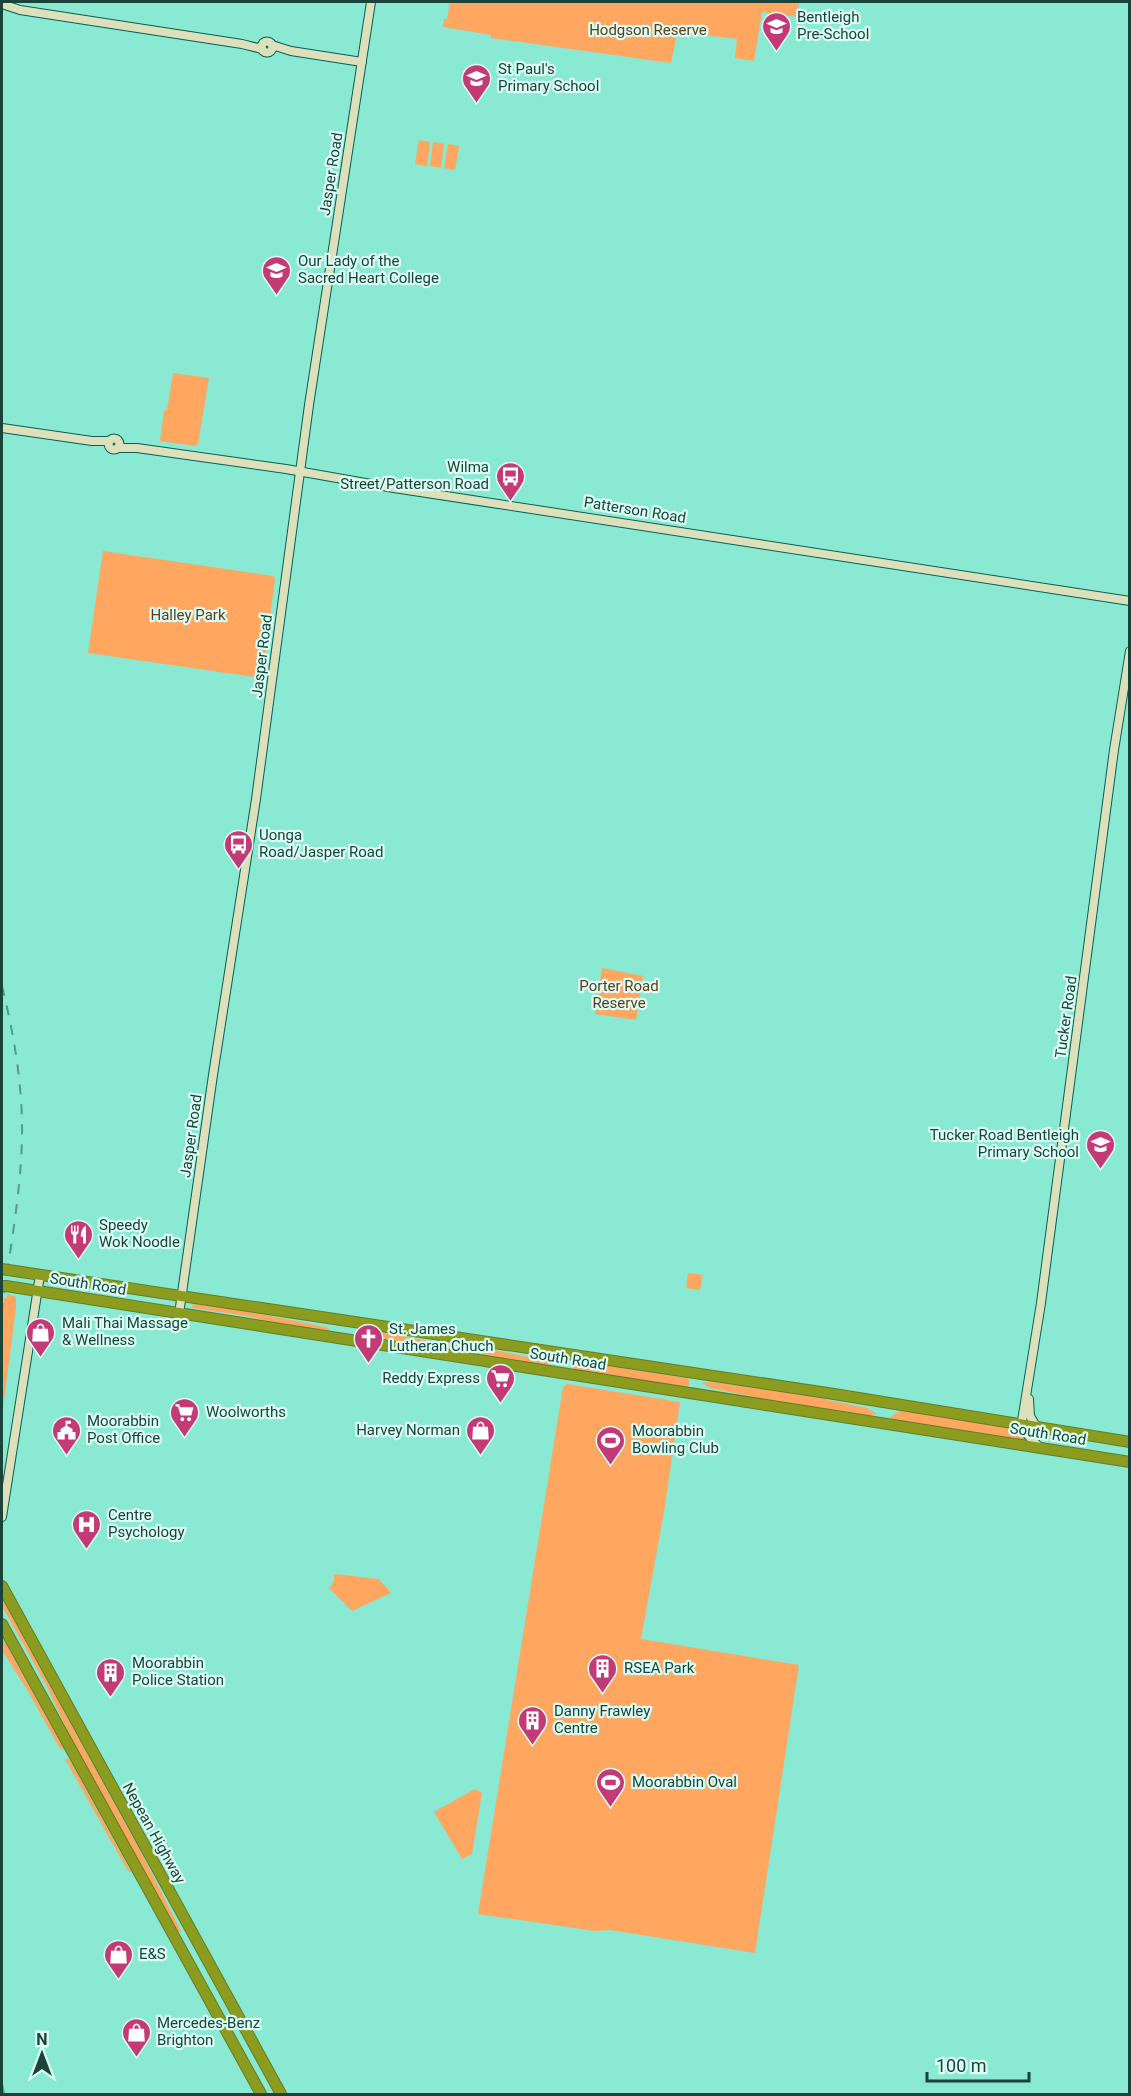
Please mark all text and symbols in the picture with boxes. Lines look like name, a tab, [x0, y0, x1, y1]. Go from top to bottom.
place label: Bentleigh Pre-School	[797, 8, 869, 43]
school or university icon: Bentleigh Pre-School	[760, 10, 792, 52]
park label: Hodgson Reserve	[589, 21, 707, 39]
place label: St Paul's Primary School	[498, 60, 599, 95]
school or university icon: St Paul's Primary School	[461, 62, 493, 104]
street label: Jasper Road	[316, 131, 346, 217]
place label: Our Lady of the Sacred Heart College	[298, 252, 439, 287]
school or university icon: Our Lady of the Sacred Heart College	[261, 254, 293, 296]
place label: Wilma Street/Patterson Road	[340, 458, 489, 493]
bus stop icon: Wilma Street/Patterson Road	[494, 460, 526, 502]
street label: Patterson Road	[583, 493, 687, 527]
park label: Halley Park	[150, 606, 226, 624]
street label: Jasper Road	[248, 613, 276, 699]
place label: Uonga Road/Jasper Road	[259, 826, 383, 861]
bus stop icon: Uonga Road/Jasper Road	[222, 828, 254, 870]
street label: Tucker Road	[1051, 975, 1081, 1059]
park label: Porter Road Reserve	[579, 977, 659, 1012]
street label: Jasper Road	[176, 1093, 206, 1179]
place label: Tucker Road Bentleigh Primary School	[930, 1126, 1079, 1161]
school or university icon: Tucker Road Bentleigh Primary School	[1084, 1128, 1116, 1170]
place label: Speedy Wok Noodle	[99, 1216, 180, 1251]
restaurant icon: Speedy Wok Noodle	[62, 1218, 94, 1260]
street label: South Road	[49, 1269, 127, 1299]
place label: Mali Thai Massage & Wellness	[62, 1314, 188, 1349]
shop icon: Mali Thai Massage & Wellness	[25, 1316, 57, 1358]
place label: St. James Lutheran Chuch	[389, 1320, 494, 1355]
church icon: St. James Lutheran Chuch	[352, 1322, 384, 1364]
street label: South Road	[529, 1344, 607, 1374]
supermarket icon: Reddy Express	[485, 1362, 517, 1404]
place label: Reddy Express	[382, 1369, 480, 1387]
supermarket icon: Woolworths	[169, 1396, 201, 1438]
place label: Woolworths	[206, 1403, 286, 1421]
place label: Moorabbin Post Office	[87, 1412, 160, 1447]
public building icon: Moorabbin Post Office	[50, 1414, 82, 1456]
shop icon: Harvey Norman	[465, 1414, 497, 1456]
street label: South Road	[1009, 1419, 1087, 1449]
place label: Harvey Norman	[356, 1421, 460, 1439]
place label: Moorabbin Bowling Club	[632, 1422, 719, 1457]
sports icon: Moorabbin Bowling Club	[595, 1424, 627, 1466]
place label: Centre Psychology	[108, 1506, 185, 1541]
hospital icon: Centre Psychology	[71, 1508, 103, 1550]
building icon: RSEA Park	[587, 1652, 619, 1694]
place label: Moorabbin Police Station	[132, 1654, 224, 1689]
building icon: Moorabbin Police Station	[95, 1656, 127, 1698]
place label: RSEA Park	[624, 1659, 695, 1677]
place label: Danny Frawley Centre	[554, 1702, 650, 1737]
building icon: Danny Frawley Centre	[517, 1704, 549, 1746]
sports icon: Moorabbin Oval	[595, 1766, 627, 1808]
place label: Moorabbin Oval	[632, 1773, 737, 1791]
street label: Nepean Highway	[119, 1779, 189, 1887]
shop icon: E&S	[102, 1938, 134, 1980]
place label: E&S	[139, 1945, 166, 1963]
place label: Mercedes-Benz Brighton	[157, 2014, 260, 2049]
shop icon: Mercedes-Benz Brighton	[120, 2016, 152, 2058]
north arrow	[12, 2024, 72, 2084]
text: N	[36, 2030, 48, 2049]
scale bar	[927, 2045, 1029, 2083]
text: 100 m	[936, 2055, 987, 2076]

